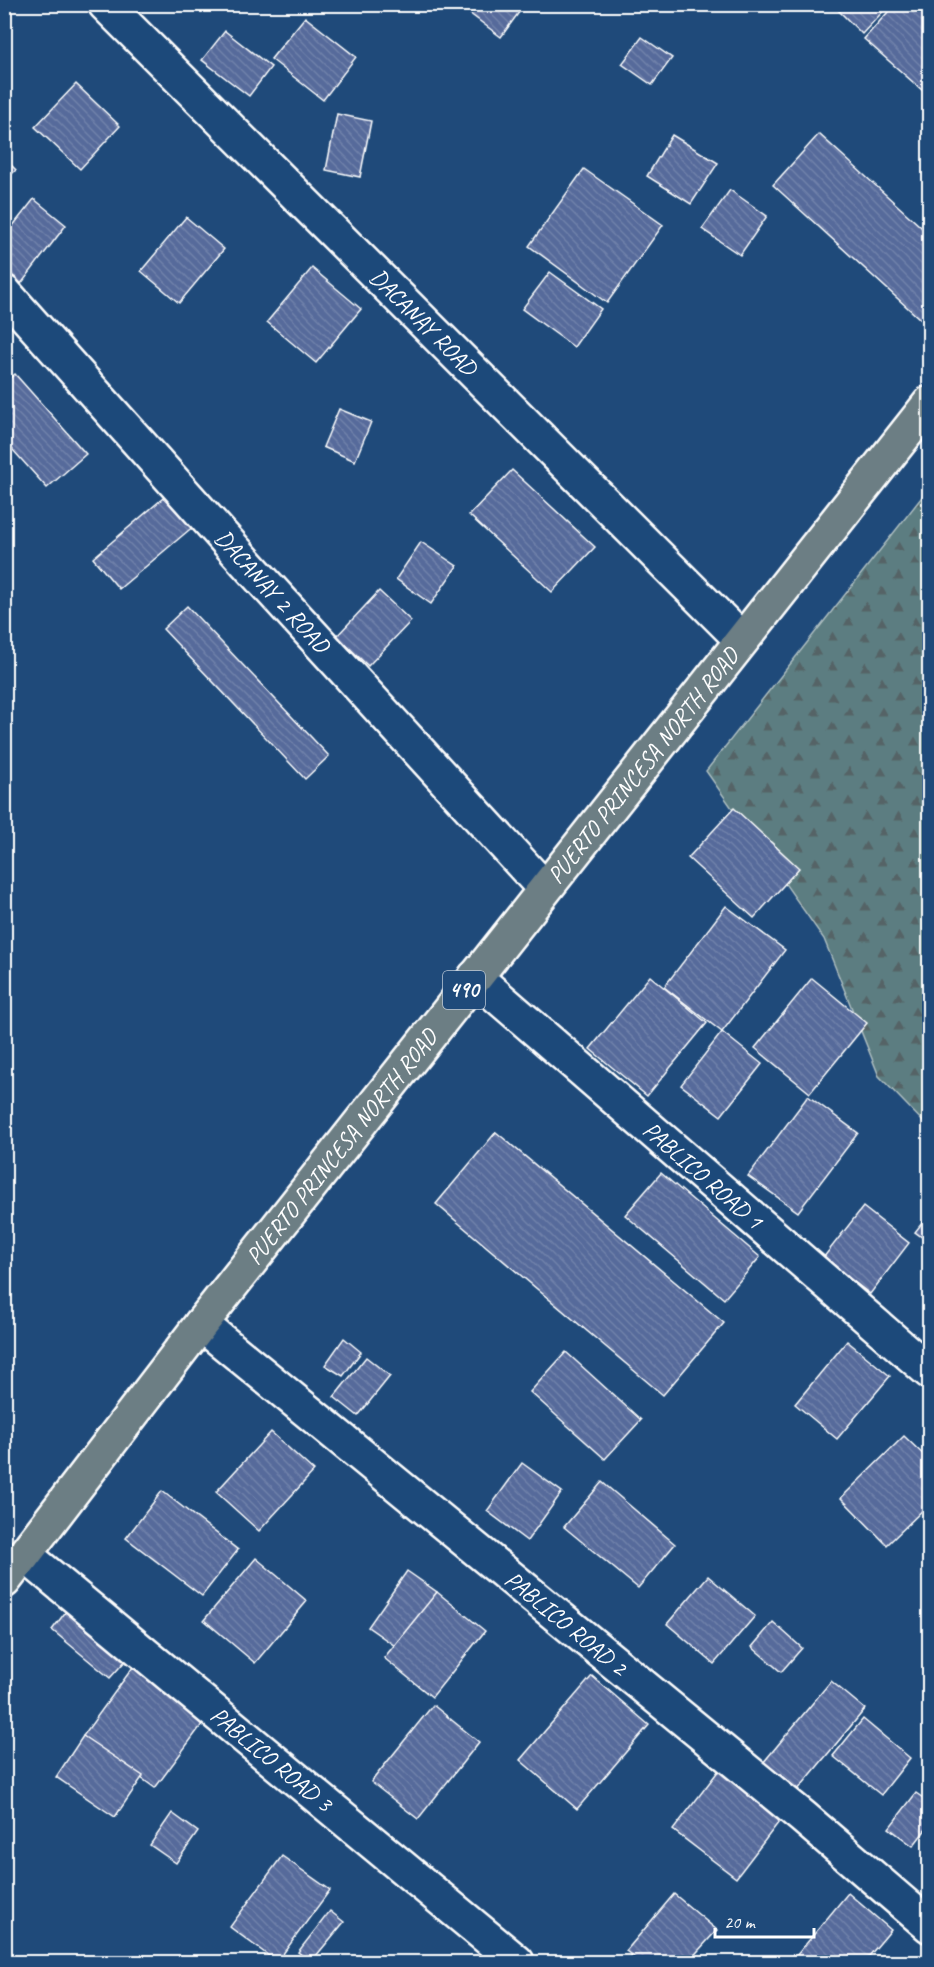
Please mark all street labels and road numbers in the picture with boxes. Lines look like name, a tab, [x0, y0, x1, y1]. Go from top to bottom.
street label: DACANAY ROAD	[363, 262, 485, 383]
street label: DACANAY 2 ROAD	[209, 523, 338, 661]
street label: PUERTO PRINCESA NORTH ROAD	[541, 640, 747, 889]
road number: 490	[443, 971, 485, 1009]
street label: PUERTO PRINCESA NORTH ROAD	[239, 1021, 445, 1271]
street label: PABLICO ROAD 1	[637, 1115, 770, 1236]
street label: PABLICO ROAD 2	[499, 1564, 635, 1683]
street label: PABLICO ROAD 3	[204, 1700, 340, 1820]

